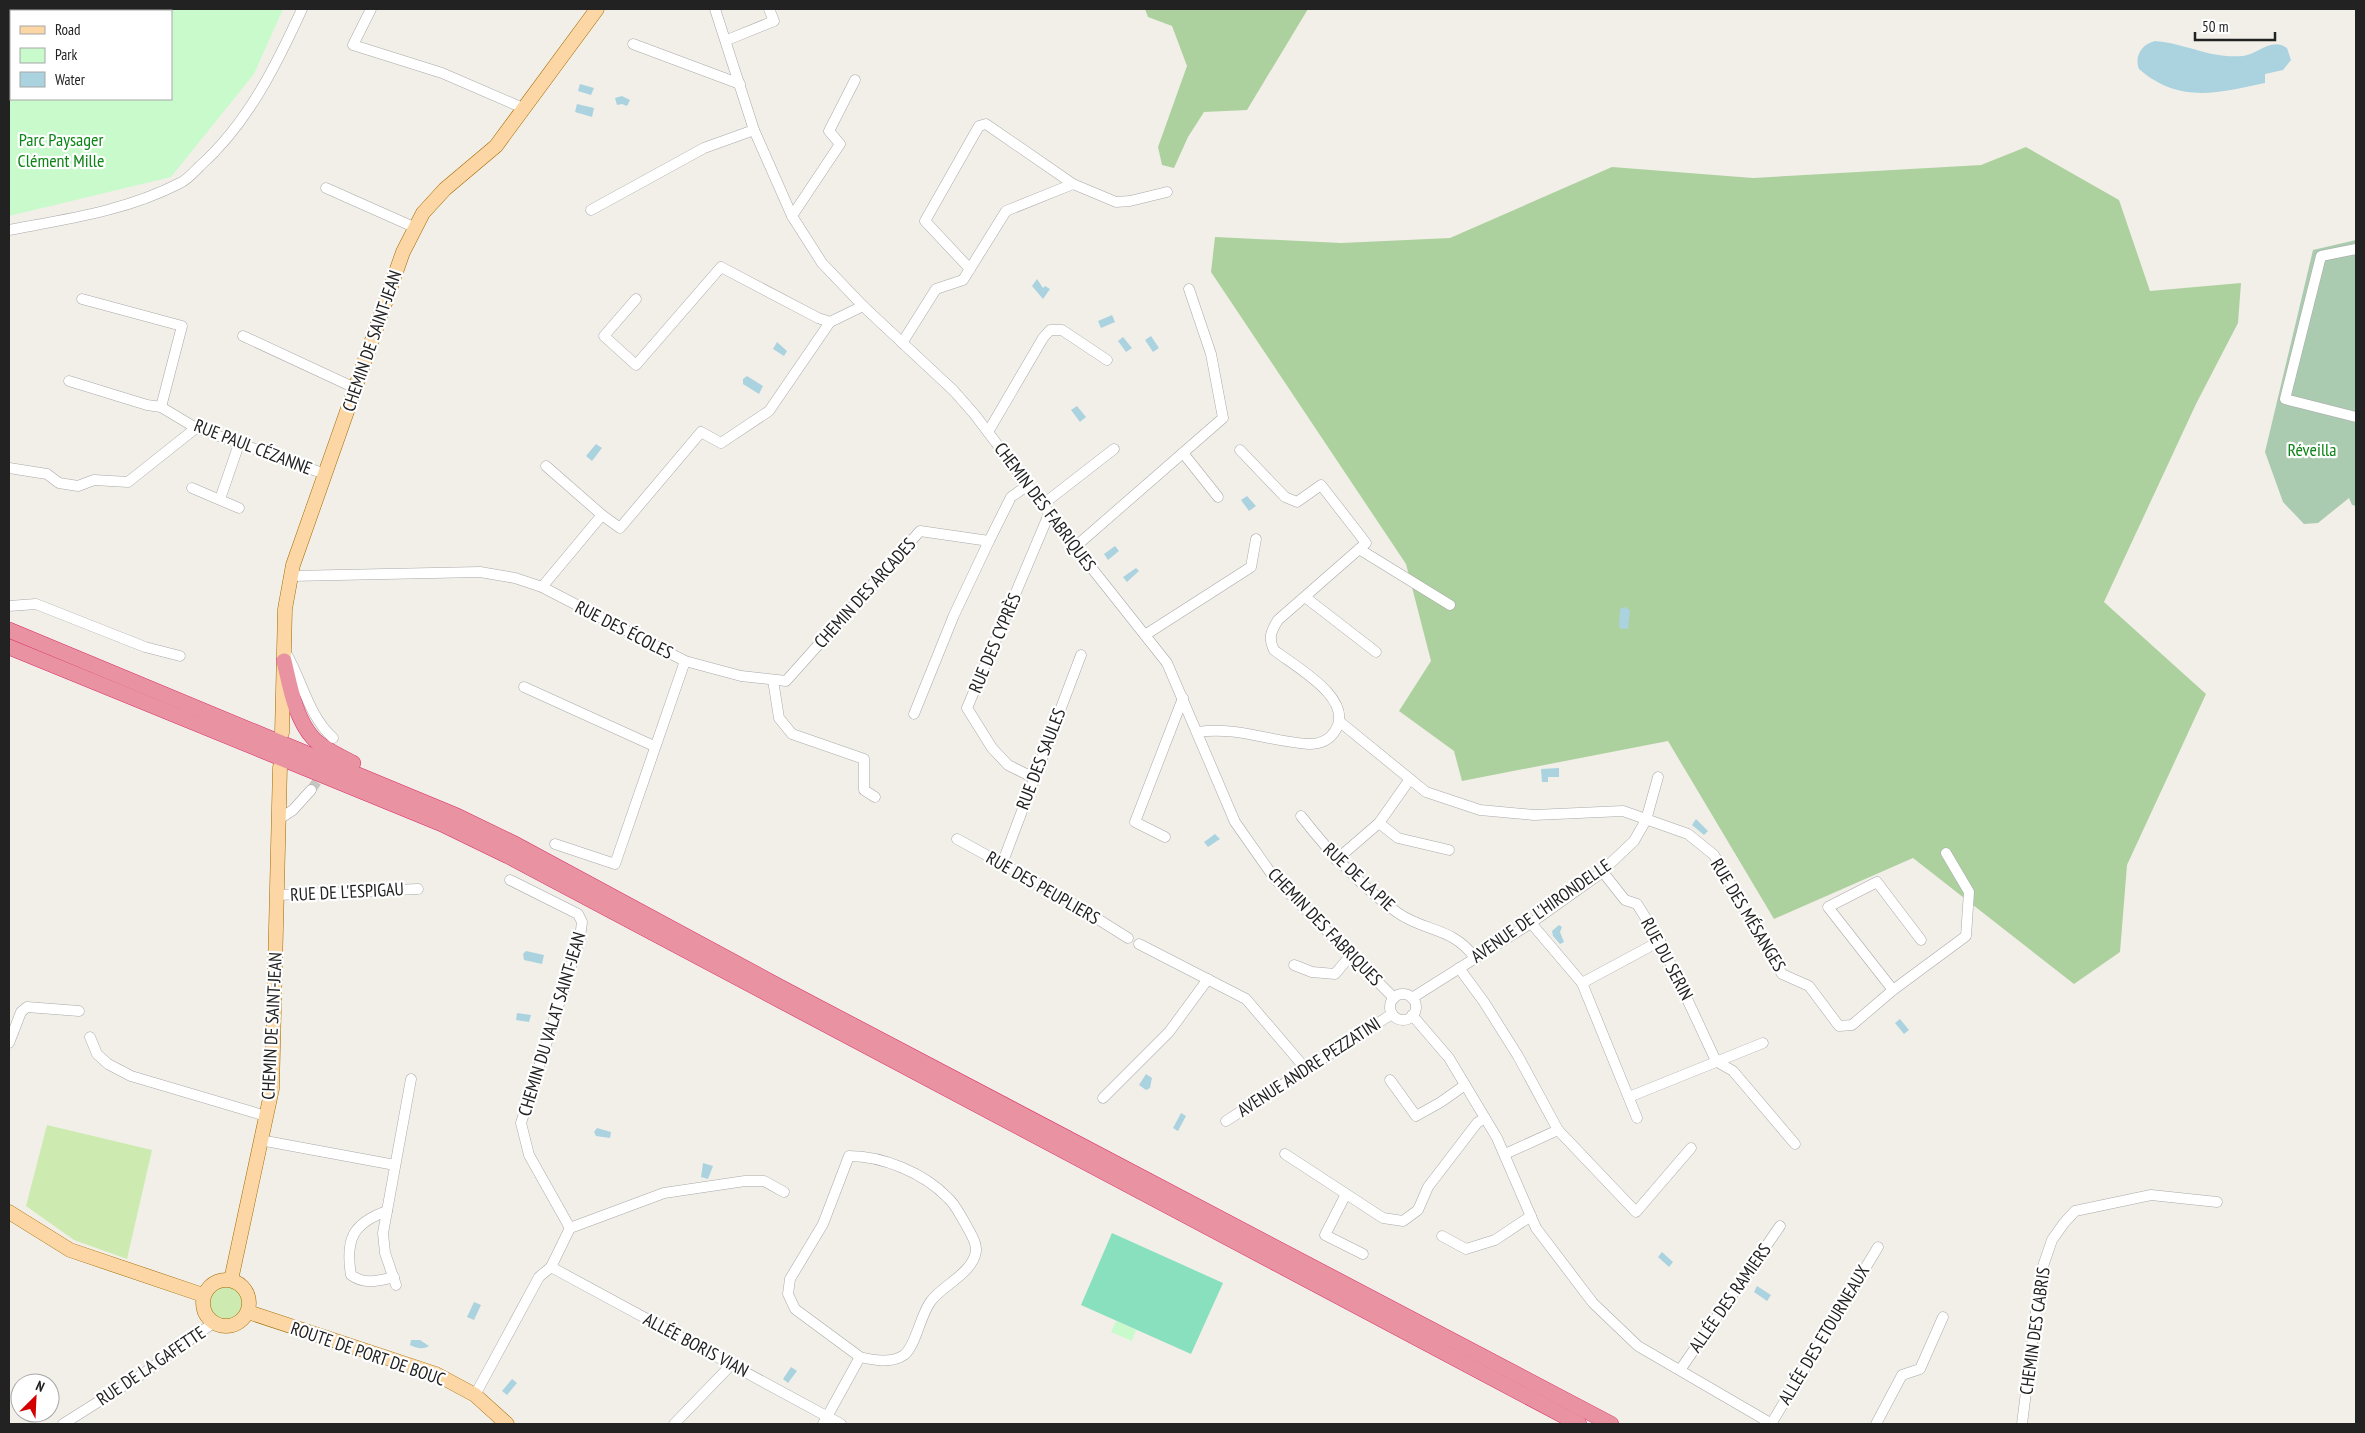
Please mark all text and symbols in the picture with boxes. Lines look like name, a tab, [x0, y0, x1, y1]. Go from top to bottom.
legend	[10, 10, 172, 100]
scale bar	[2195, 10, 2275, 42]
text: 50 m	[2202, 17, 2228, 36]
text: Road	[55, 20, 81, 39]
text: Park	[55, 45, 77, 64]
text: Water	[55, 70, 86, 89]
park label: Parc Paysager Clément Mille	[18, 128, 104, 172]
street label: CHEMIN DE SAINT-JEAN	[337, 267, 406, 414]
street label: RUE PAUL CÉZANNE	[191, 413, 315, 480]
street label: CHEMIN DES FABRIQUES	[989, 438, 1102, 576]
park label: Réveilla	[2288, 438, 2336, 461]
street label: CHEMIN DES ARCADES	[809, 532, 920, 653]
street label: RUE DES CYPRÈS	[963, 589, 1026, 696]
street label: RUE DES ÉCOLES	[572, 595, 677, 664]
street label: RUE DES SAULES	[1011, 705, 1070, 813]
street label: RUE DE LA PIE	[1319, 838, 1400, 916]
street label: RUE DES PEUPLIERS	[982, 846, 1104, 929]
street label: AVENUE DE L'HIRONDELLE	[1466, 854, 1615, 968]
street label: RUE DES MÉSANGES	[1706, 854, 1791, 976]
street label: CHEMIN DES FABRIQUES	[1263, 863, 1388, 991]
street label: RUE DE L'ESPIGAU	[289, 877, 404, 906]
street label: RUE DU SERIN	[1636, 914, 1699, 1004]
street label: CHEMIN DU VALAT SAINT-JEAN	[513, 929, 590, 1119]
street label: CHEMIN DE SAINT-JEAN	[256, 952, 287, 1100]
street label: AVENUE ANDRE PEZZATINI	[1233, 1012, 1385, 1122]
street label: ALLÉE DES RAMIERS	[1683, 1239, 1776, 1357]
street label: ALLÉE DES ETOURNEAUX	[1773, 1261, 1874, 1409]
street label: CHEMIN DES CABRIS	[2014, 1265, 2055, 1396]
street label: ALLÉE BORIS VIAN	[640, 1307, 753, 1382]
street label: ROUTE DE PORT DE BOUC	[288, 1316, 448, 1391]
street label: RUE DE LA GAFETTE	[92, 1321, 210, 1411]
north arrow	[10, 1373, 60, 1423]
text: N	[33, 1376, 47, 1396]

